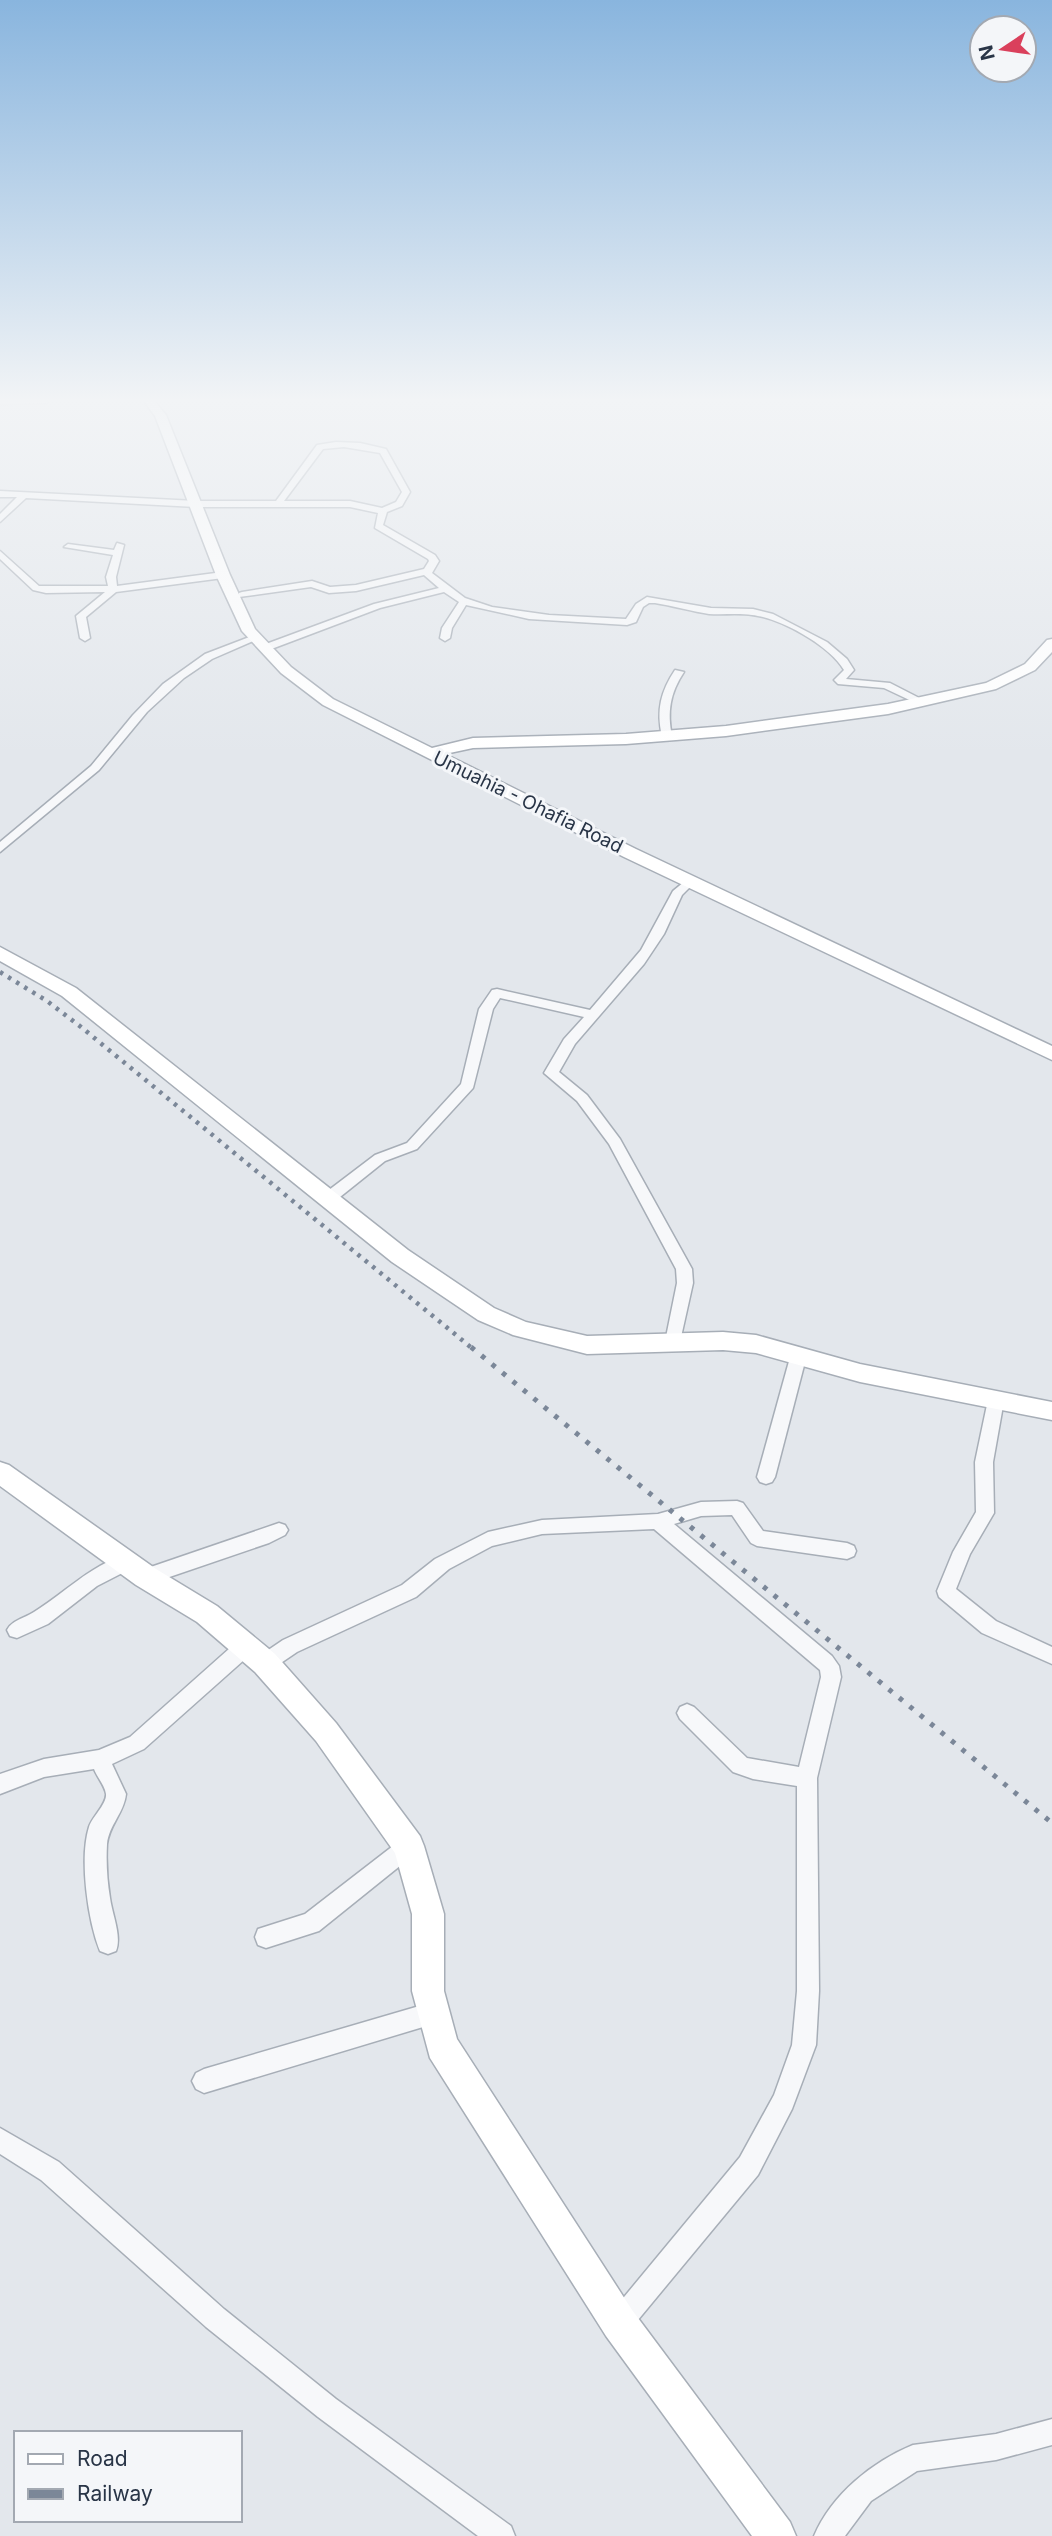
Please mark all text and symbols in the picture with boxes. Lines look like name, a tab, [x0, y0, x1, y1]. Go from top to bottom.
north arrow	[968, 14, 1038, 84]
text: N	[974, 43, 1000, 62]
street label: Umuahia - Ohafia Road	[429, 746, 627, 858]
legend	[14, 2431, 242, 2522]
text: Road	[77, 2446, 128, 2471]
text: Railway	[77, 2481, 153, 2506]

